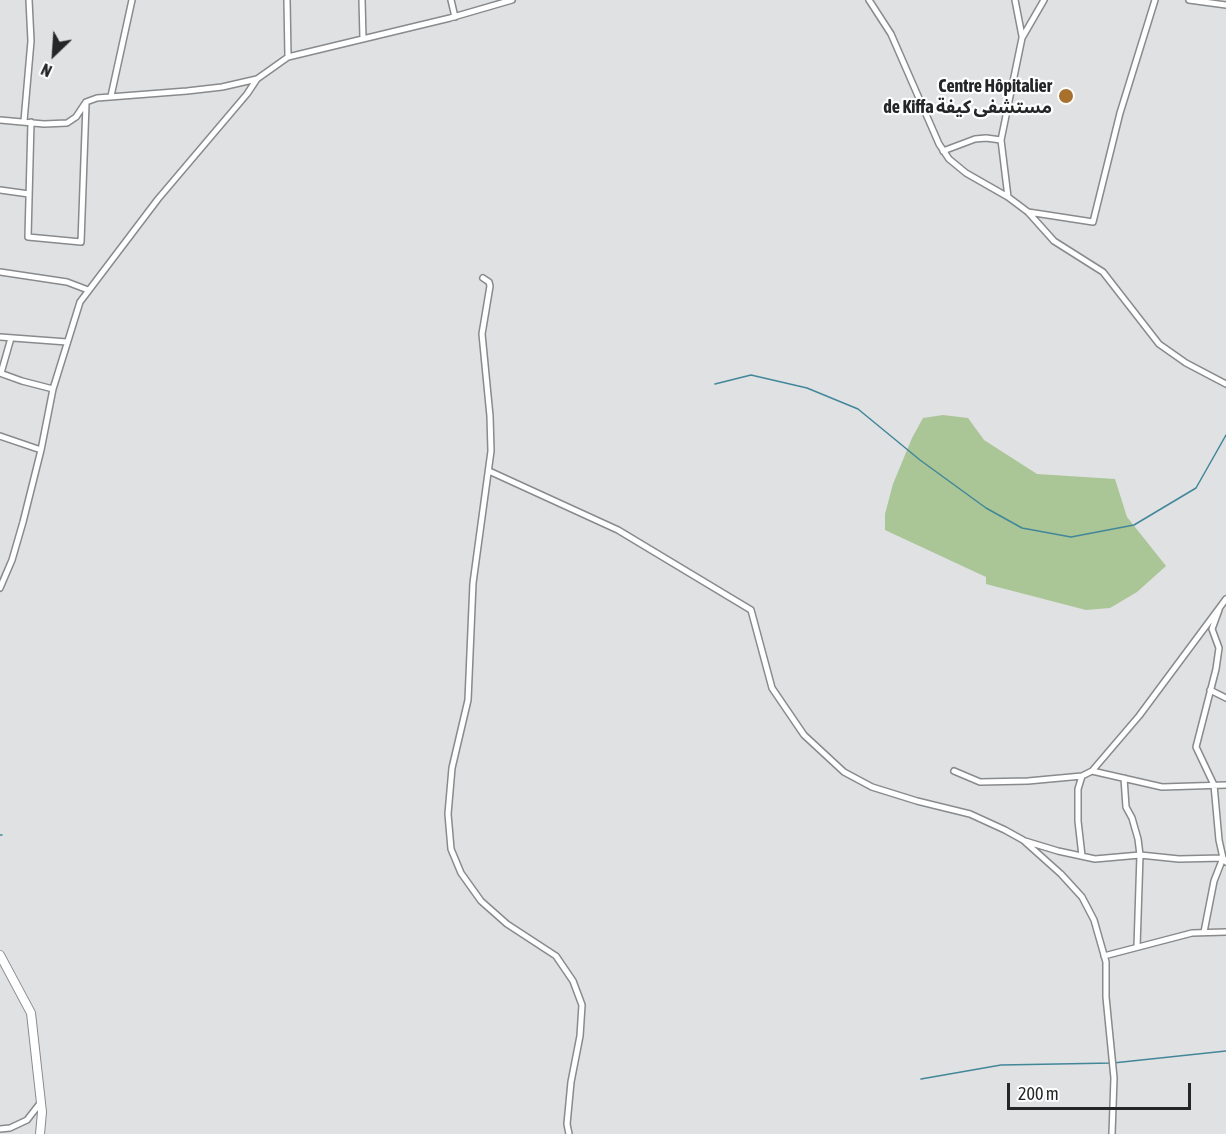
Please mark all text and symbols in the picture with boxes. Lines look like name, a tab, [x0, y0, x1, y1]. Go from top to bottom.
north arrow	[24, 24, 84, 84]
text: N	[38, 60, 54, 80]
place label: Centre Hôpitalier de Kiffa مستشفى كيفة	[883, 75, 1052, 118]
marker: Centre Hôpitalier de Kiffa مستشفى كيفة	[1057, 87, 1075, 105]
scale bar	[1010, 1071, 1194, 1109]
text: 200 m	[1018, 1083, 1059, 1104]

